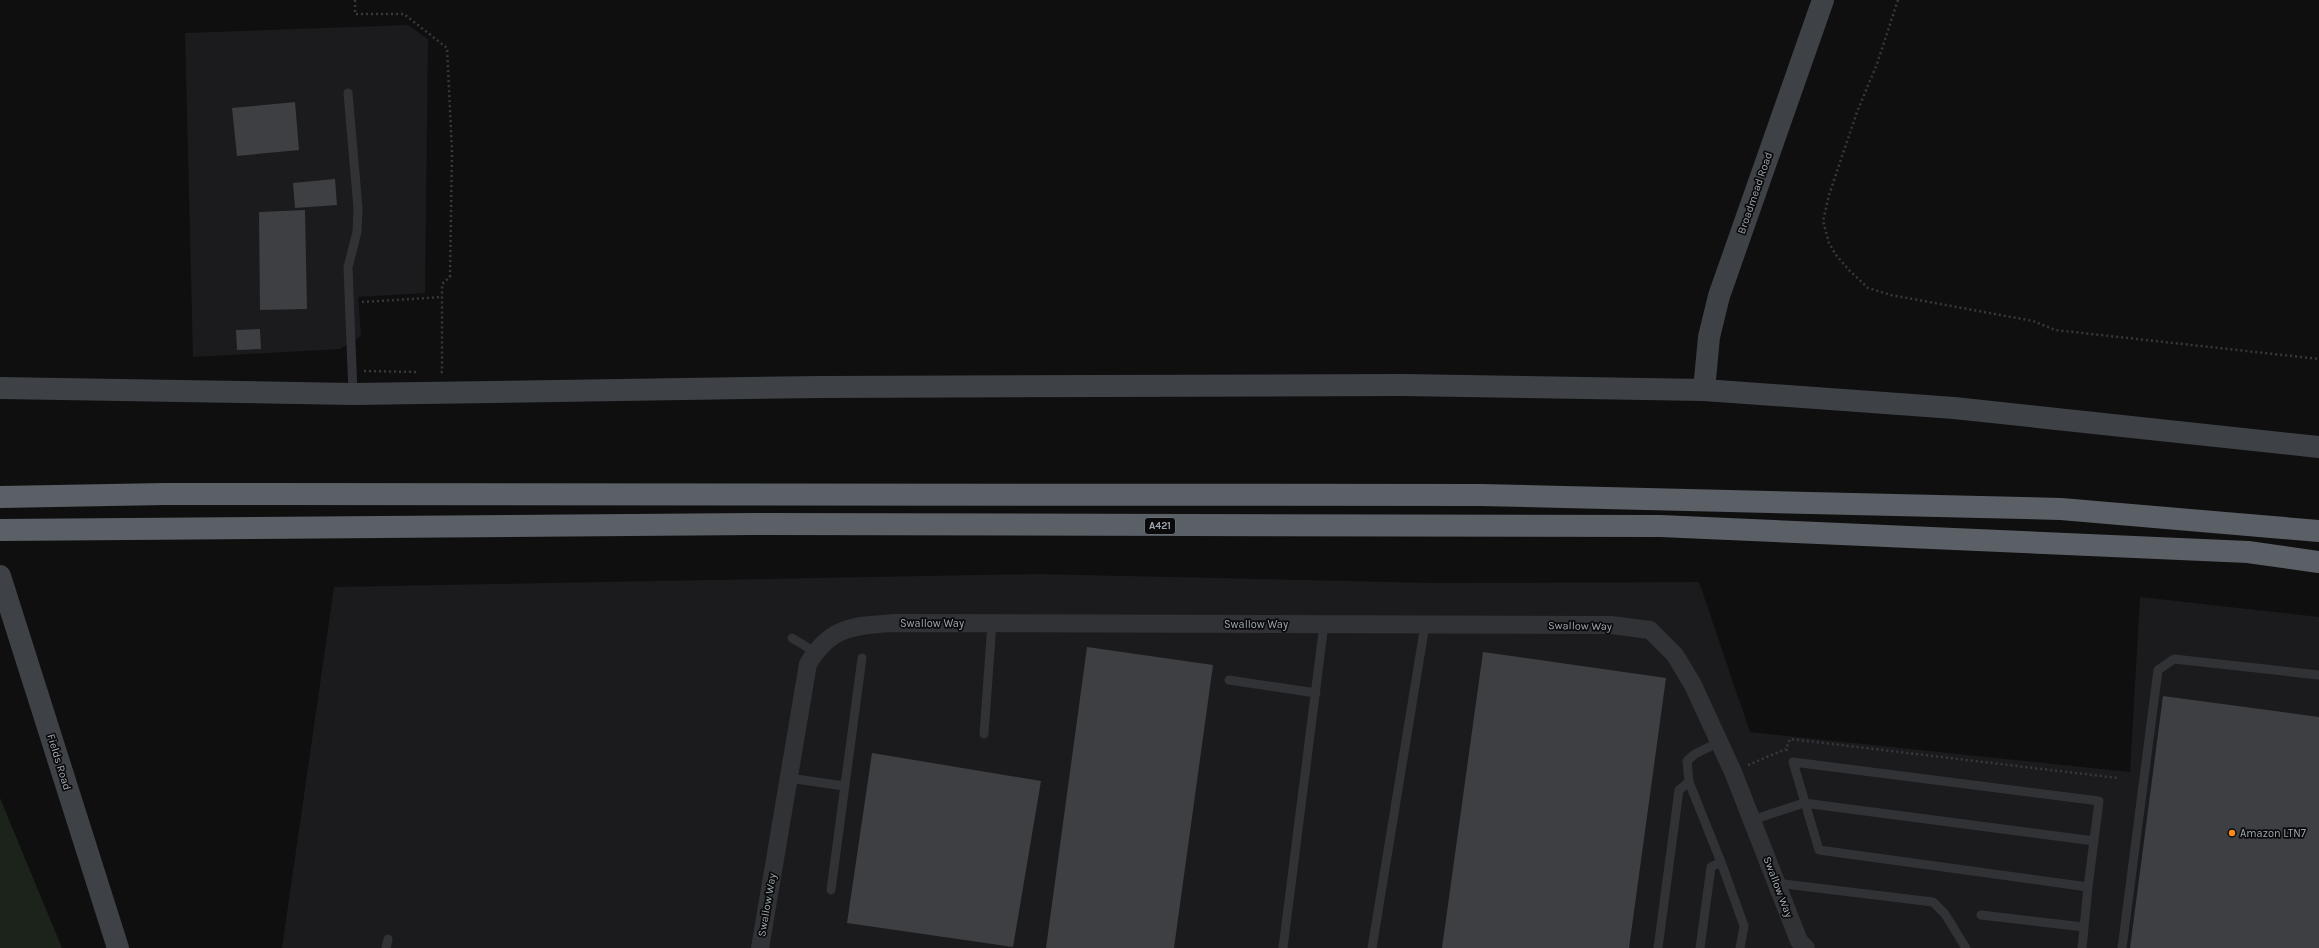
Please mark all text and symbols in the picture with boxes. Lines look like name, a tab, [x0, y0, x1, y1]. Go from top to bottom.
street label: Broadmead Road	[1735, 150, 1775, 236]
road number: A421	[1145, 518, 1175, 534]
street label: Swallow Way	[900, 617, 964, 630]
street label: Swallow Way	[1224, 618, 1288, 631]
street label: Swallow Way	[1548, 619, 1612, 633]
street label: Fields Road	[44, 732, 74, 792]
place label: Amazon LTN7	[2240, 827, 2306, 840]
marker: Amazon LTN7	[2227, 828, 2237, 838]
street label: Swallow Way	[1760, 855, 1796, 919]
street label: Swallow Way	[755, 872, 779, 938]

